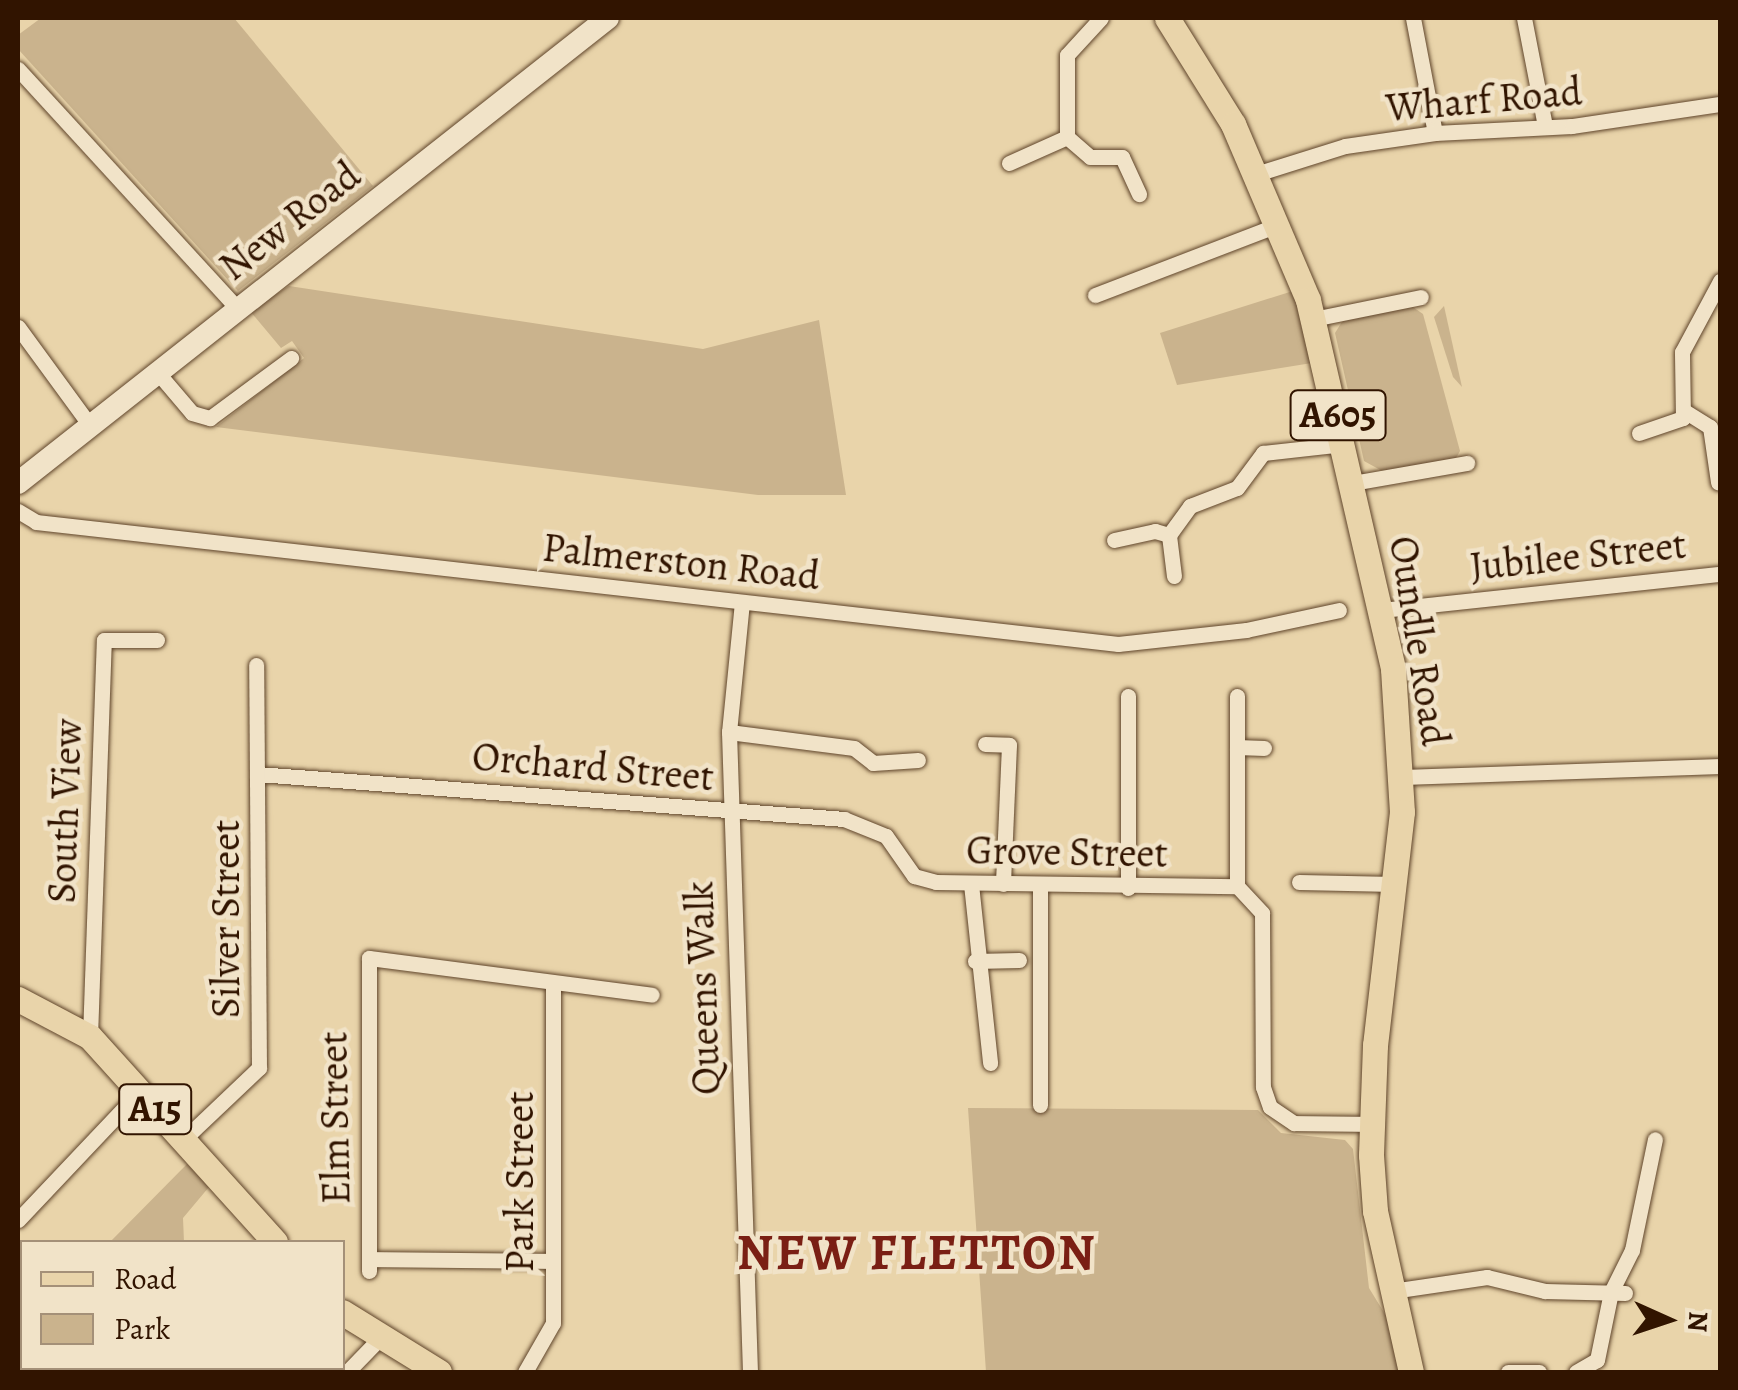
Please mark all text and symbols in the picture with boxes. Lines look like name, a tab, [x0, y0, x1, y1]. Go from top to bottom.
street label: Wharf Road	[1384, 68, 1584, 132]
street label: New Road	[210, 151, 370, 291]
road number: A605	[1288, 382, 1388, 448]
street label: Jubilee Street	[1468, 521, 1688, 591]
street label: Palmerston Road	[540, 524, 822, 600]
street label: Oundle Road	[1379, 533, 1459, 749]
street label: South View	[38, 718, 92, 904]
street label: Orchard Street	[470, 733, 716, 801]
street label: Silver Street	[202, 820, 250, 1018]
street label: Grove Street	[966, 826, 1168, 878]
street label: Queens Walk	[675, 880, 731, 1096]
street label: Elm Street	[309, 1031, 361, 1205]
road number: A15	[118, 1076, 192, 1142]
street label: Park Street	[496, 1091, 544, 1273]
district label: NEW FLETTON	[737, 1223, 1097, 1283]
legend	[20, 1240, 345, 1370]
text: Road	[114, 1259, 176, 1299]
north arrow	[1618, 1270, 1718, 1370]
text: Park	[114, 1309, 170, 1349]
text: N	[1678, 1310, 1717, 1333]

